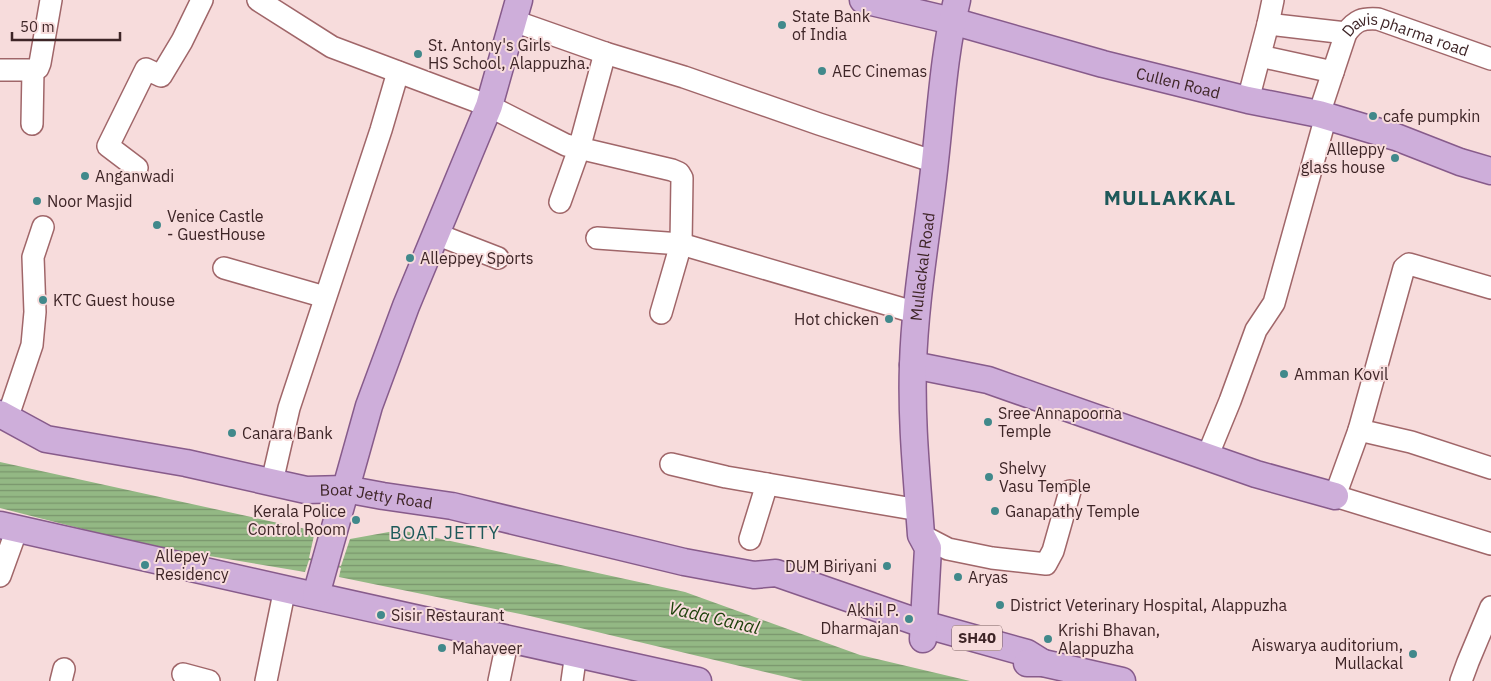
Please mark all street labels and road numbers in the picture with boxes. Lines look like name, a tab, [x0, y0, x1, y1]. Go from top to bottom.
street label: Davis pharma road	[1337, 9, 1472, 60]
street label: Cullen Road	[1134, 63, 1222, 103]
street label: Mullackal Road	[906, 211, 939, 322]
street label: Boat Jetty Road	[319, 479, 434, 513]
road number: SH40	[952, 626, 1002, 650]

